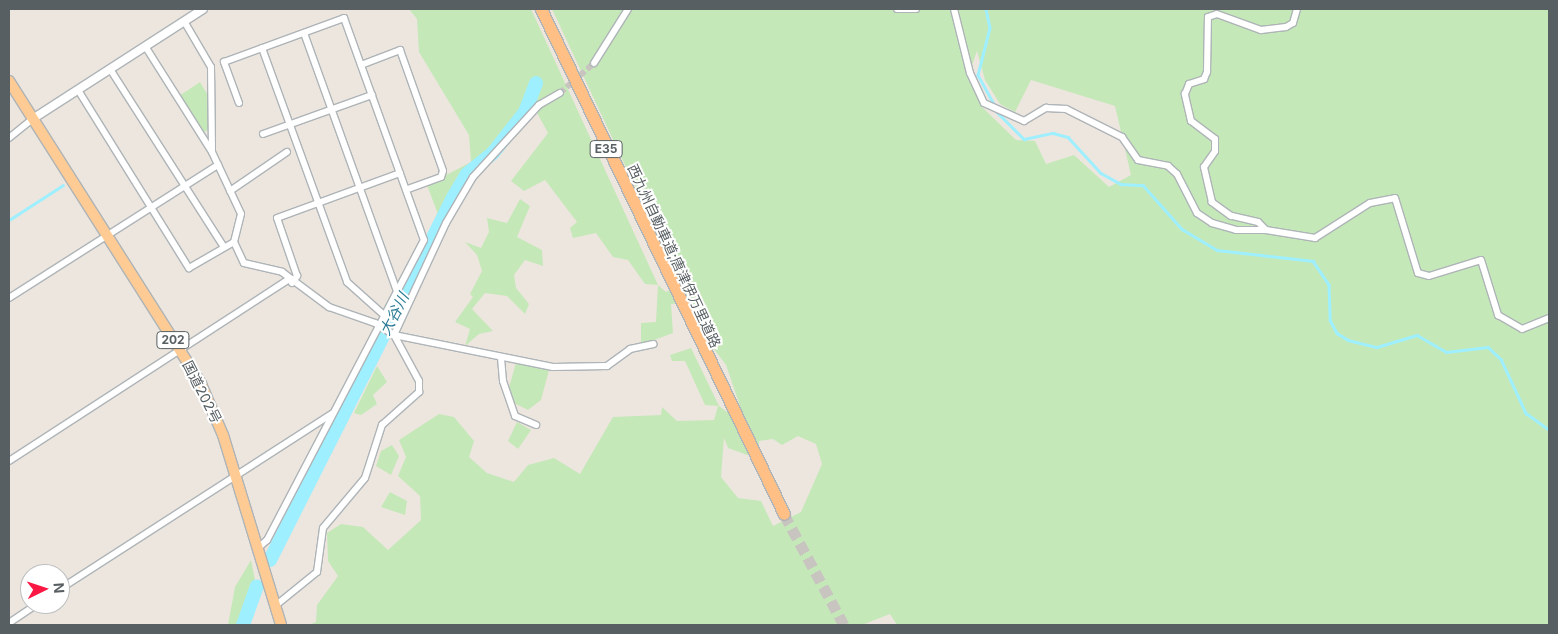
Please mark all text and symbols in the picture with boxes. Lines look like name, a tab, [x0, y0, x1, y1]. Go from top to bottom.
road number: E35	[588, 140, 624, 158]
street label: 西九州自動車道;唐津伊万里道路	[624, 162, 724, 350]
water label: 大谷川	[376, 290, 412, 338]
road number: 202	[156, 330, 190, 350]
street label: 国道202号	[179, 358, 225, 426]
north arrow	[20, 564, 70, 614]
text: N	[51, 582, 68, 594]

